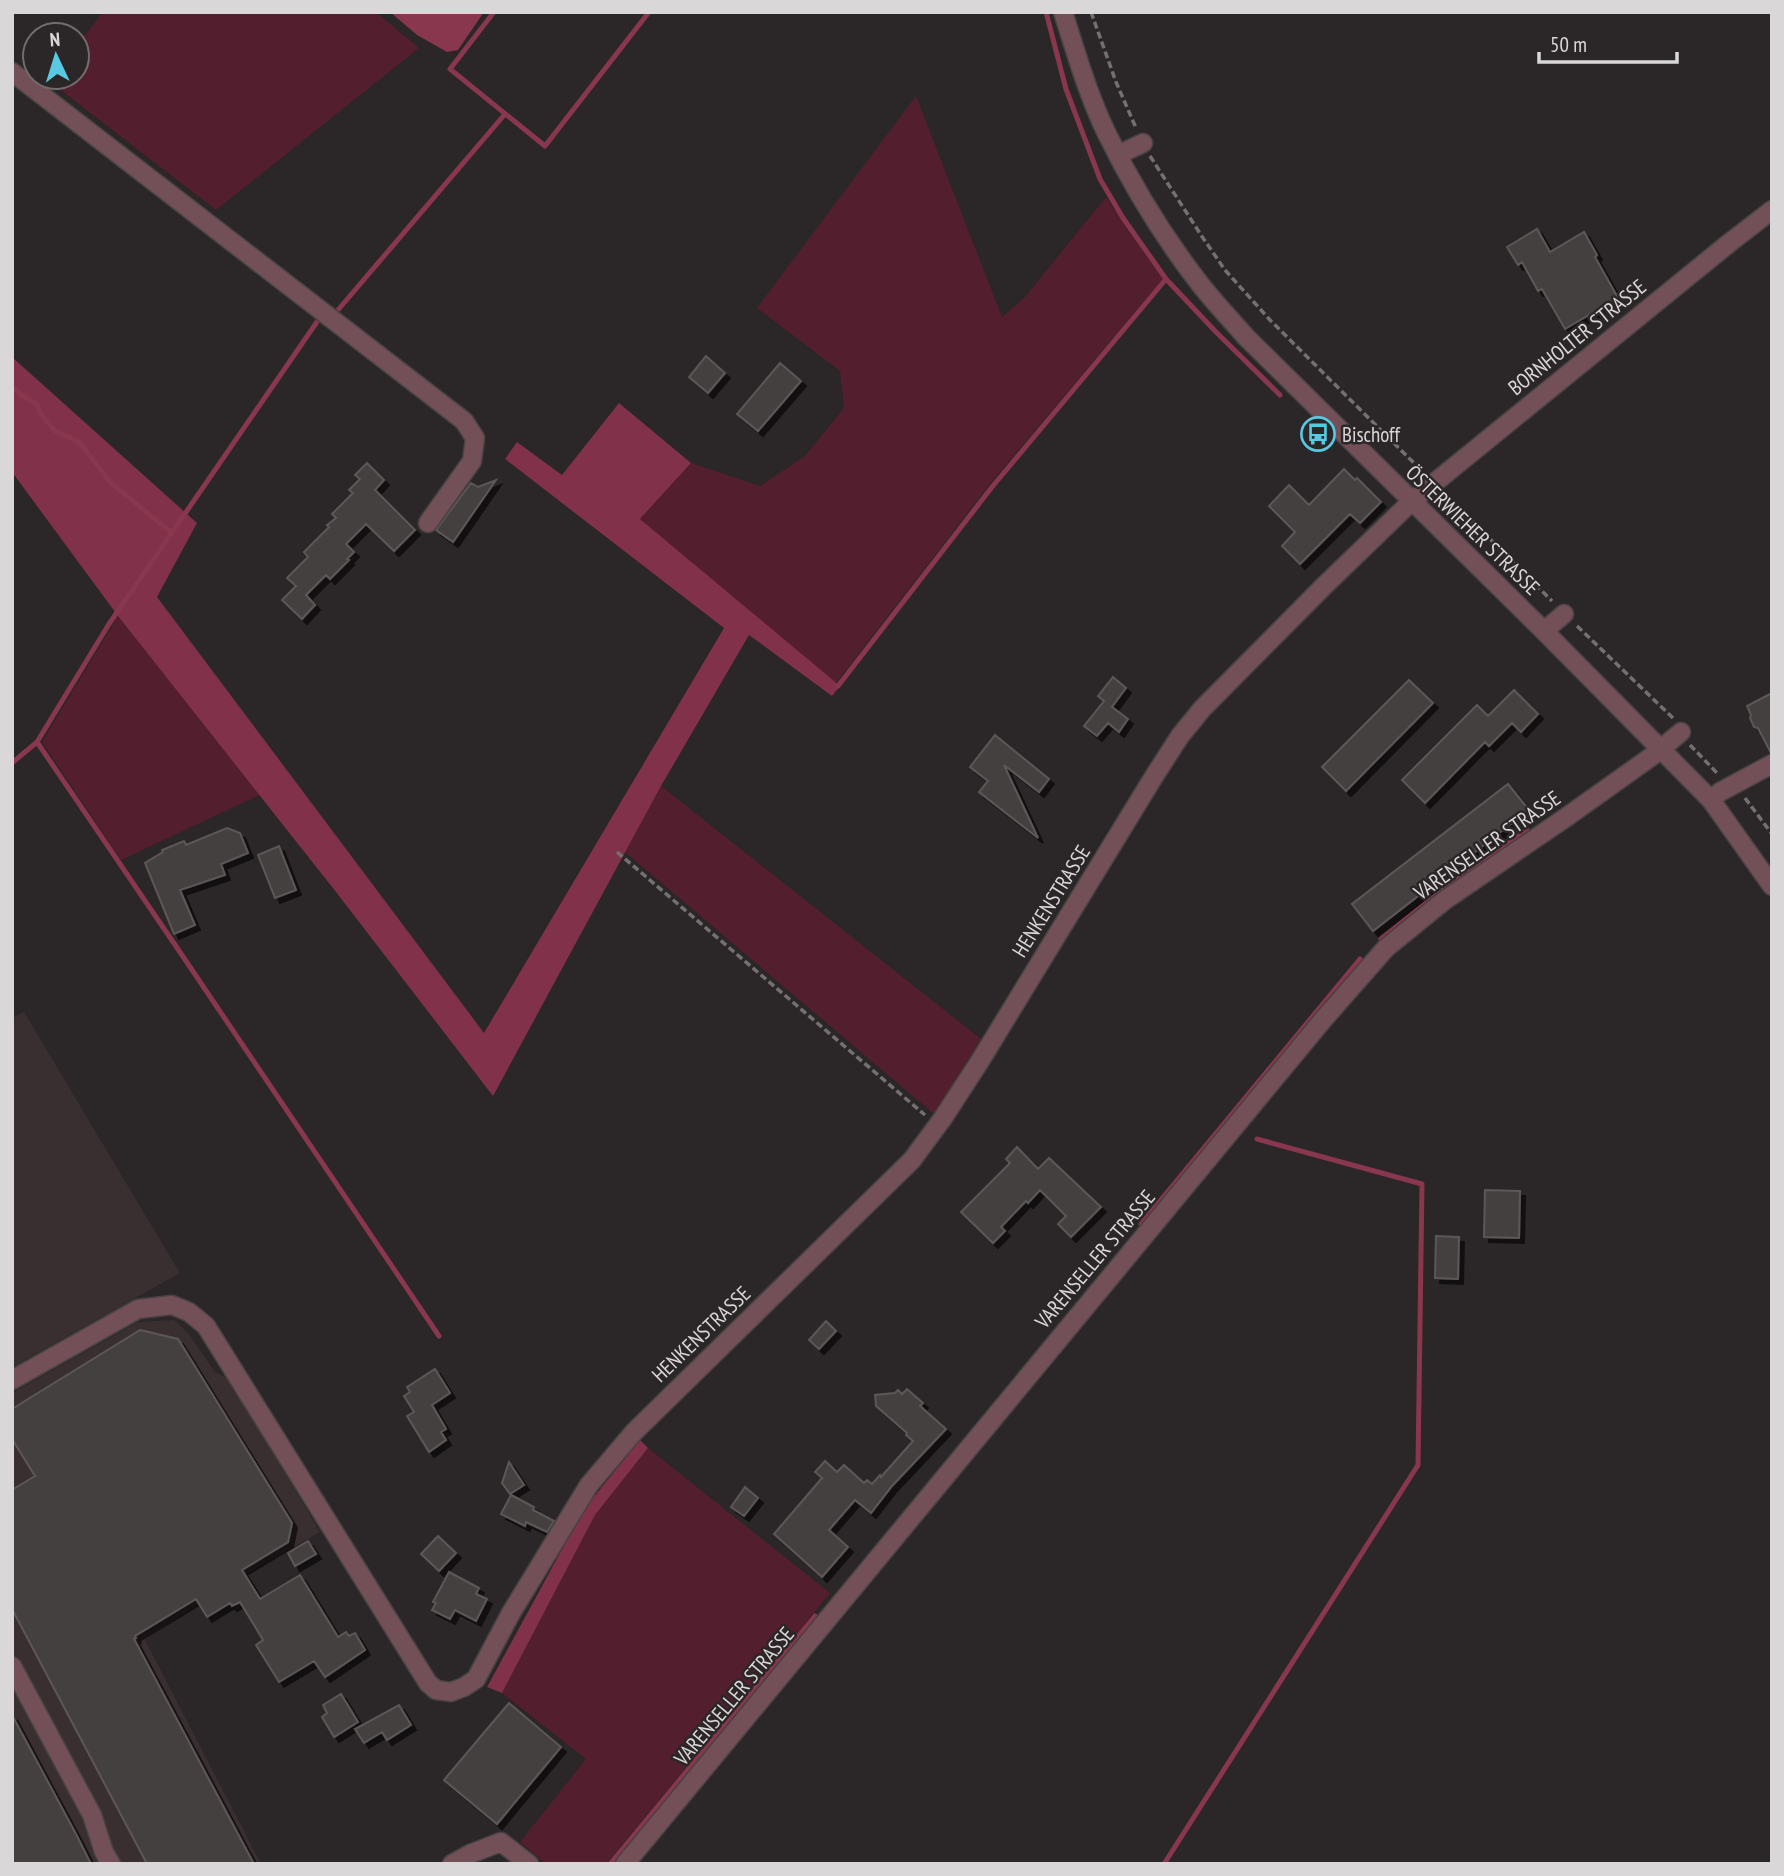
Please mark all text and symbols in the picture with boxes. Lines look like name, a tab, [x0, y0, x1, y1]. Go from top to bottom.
north arrow	[21, 21, 91, 91]
scale bar	[1539, 21, 1677, 65]
text: N	[49, 27, 61, 51]
text: 50 m	[1550, 31, 1587, 58]
street label: BORNHOLTER STRASSE	[1502, 273, 1652, 401]
bus stop icon: Bischoff	[1299, 415, 1337, 453]
place label: Bischoff	[1342, 421, 1401, 448]
street label: ÖSTERWIEHER STRASSE	[1400, 459, 1546, 601]
street label: VARENSELLER STRASSE	[1408, 784, 1566, 906]
street label: HENKENSTRASSE	[1006, 840, 1096, 962]
street label: VARENSELLER STRASSE	[1028, 1184, 1161, 1335]
street label: HENKENSTRASSE	[646, 1280, 756, 1388]
street label: VARENSELLER STRASSE	[667, 1621, 800, 1772]

